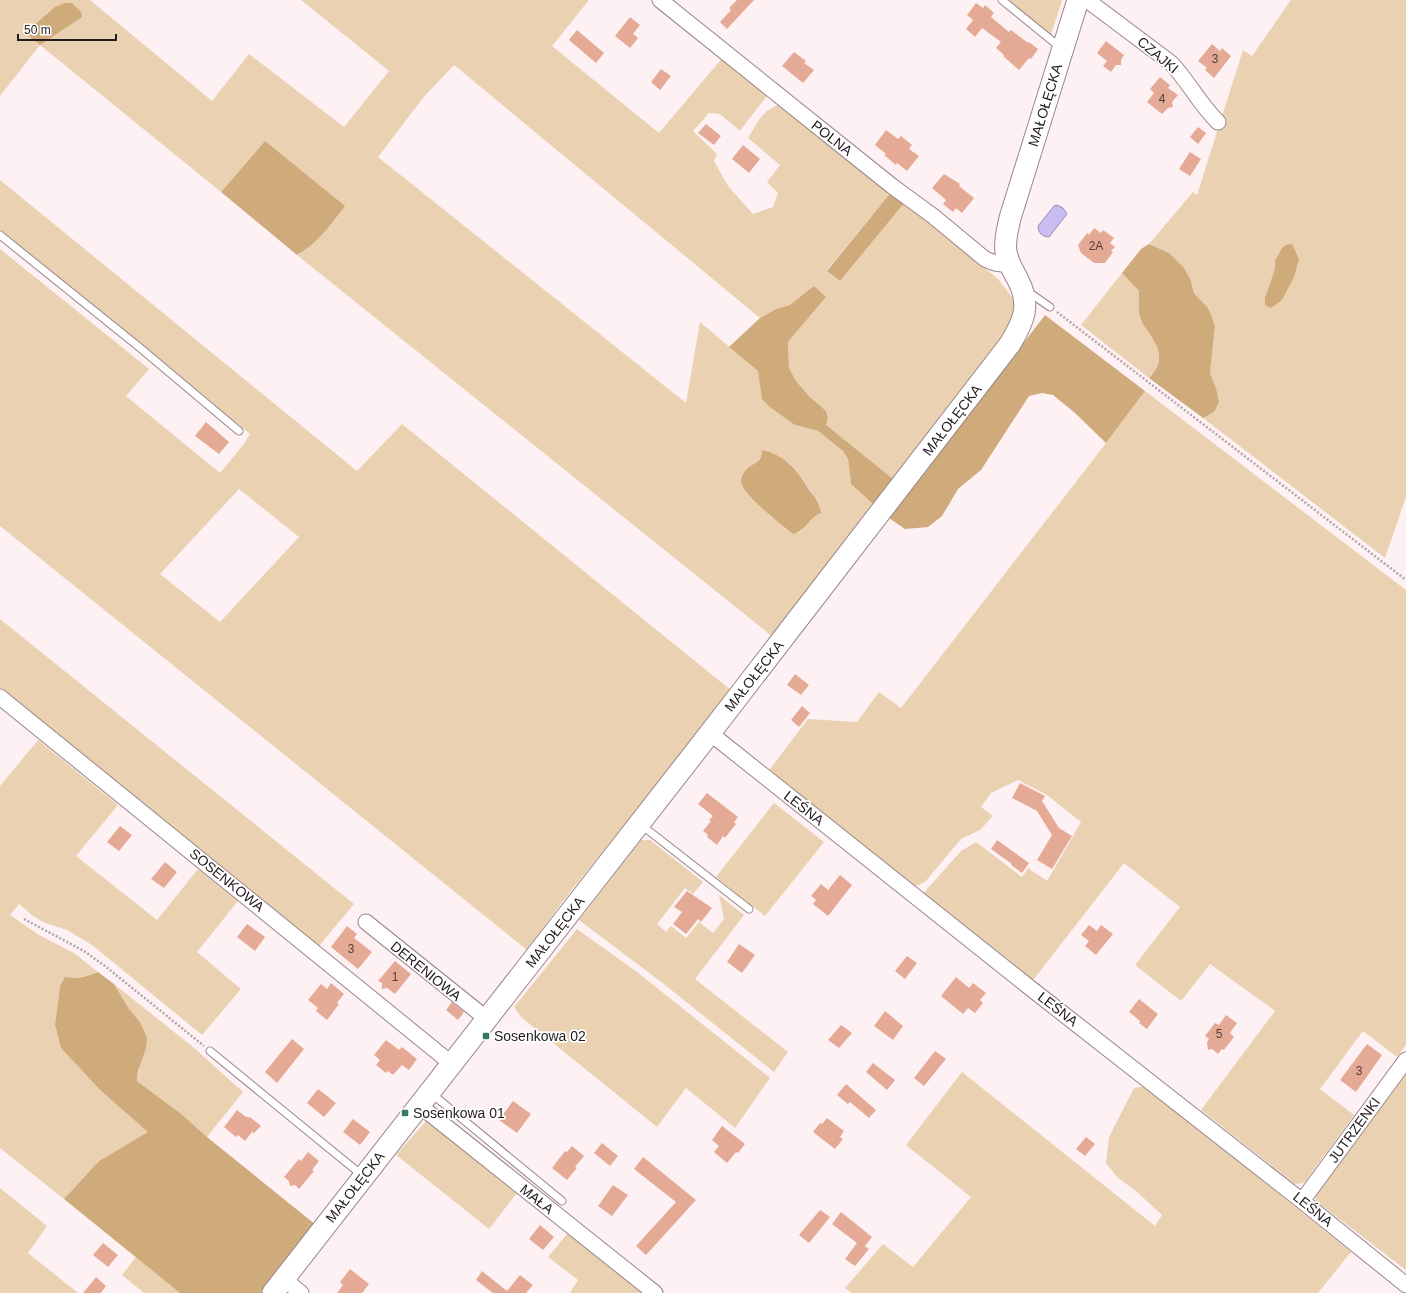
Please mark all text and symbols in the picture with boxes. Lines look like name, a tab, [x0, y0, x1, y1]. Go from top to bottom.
scale bar	[18, 16, 116, 42]
text: 50 m	[24, 23, 51, 37]
street label: CZAJKI	[1134, 33, 1182, 77]
house number: 3	[1212, 52, 1219, 66]
street label: MAŁOŁĘCKA	[1025, 61, 1065, 148]
house number: 4	[1159, 92, 1166, 106]
street label: POLNA	[808, 117, 856, 159]
house number: 2A	[1089, 239, 1103, 253]
street label: MAŁOŁĘCKA	[919, 381, 985, 459]
street label: MAŁOŁĘCKA	[721, 637, 787, 715]
street label: LEŚNA	[781, 787, 828, 829]
street label: SOSENKOWA	[186, 845, 268, 915]
street label: MAŁOŁĘCKA	[522, 893, 588, 971]
street label: DERENIOWA	[388, 938, 465, 1005]
house number: 3	[348, 942, 355, 956]
house number: 1	[392, 970, 399, 984]
street label: LEŚNA	[1035, 988, 1082, 1030]
house number: 5	[1216, 1027, 1223, 1041]
place label: Sosenkowa 02	[494, 1028, 586, 1044]
marker: Sosenkowa 02	[481, 1031, 491, 1041]
house number: 3	[1356, 1064, 1363, 1078]
street label: JUTRZENKI	[1325, 1094, 1383, 1166]
place label: Sosenkowa 01	[413, 1105, 505, 1121]
marker: Sosenkowa 01	[400, 1108, 410, 1118]
street label: MAŁOŁĘCKA	[322, 1148, 388, 1226]
street label: MAŁA	[517, 1181, 557, 1218]
street label: LEŚNA	[1290, 1188, 1337, 1230]

